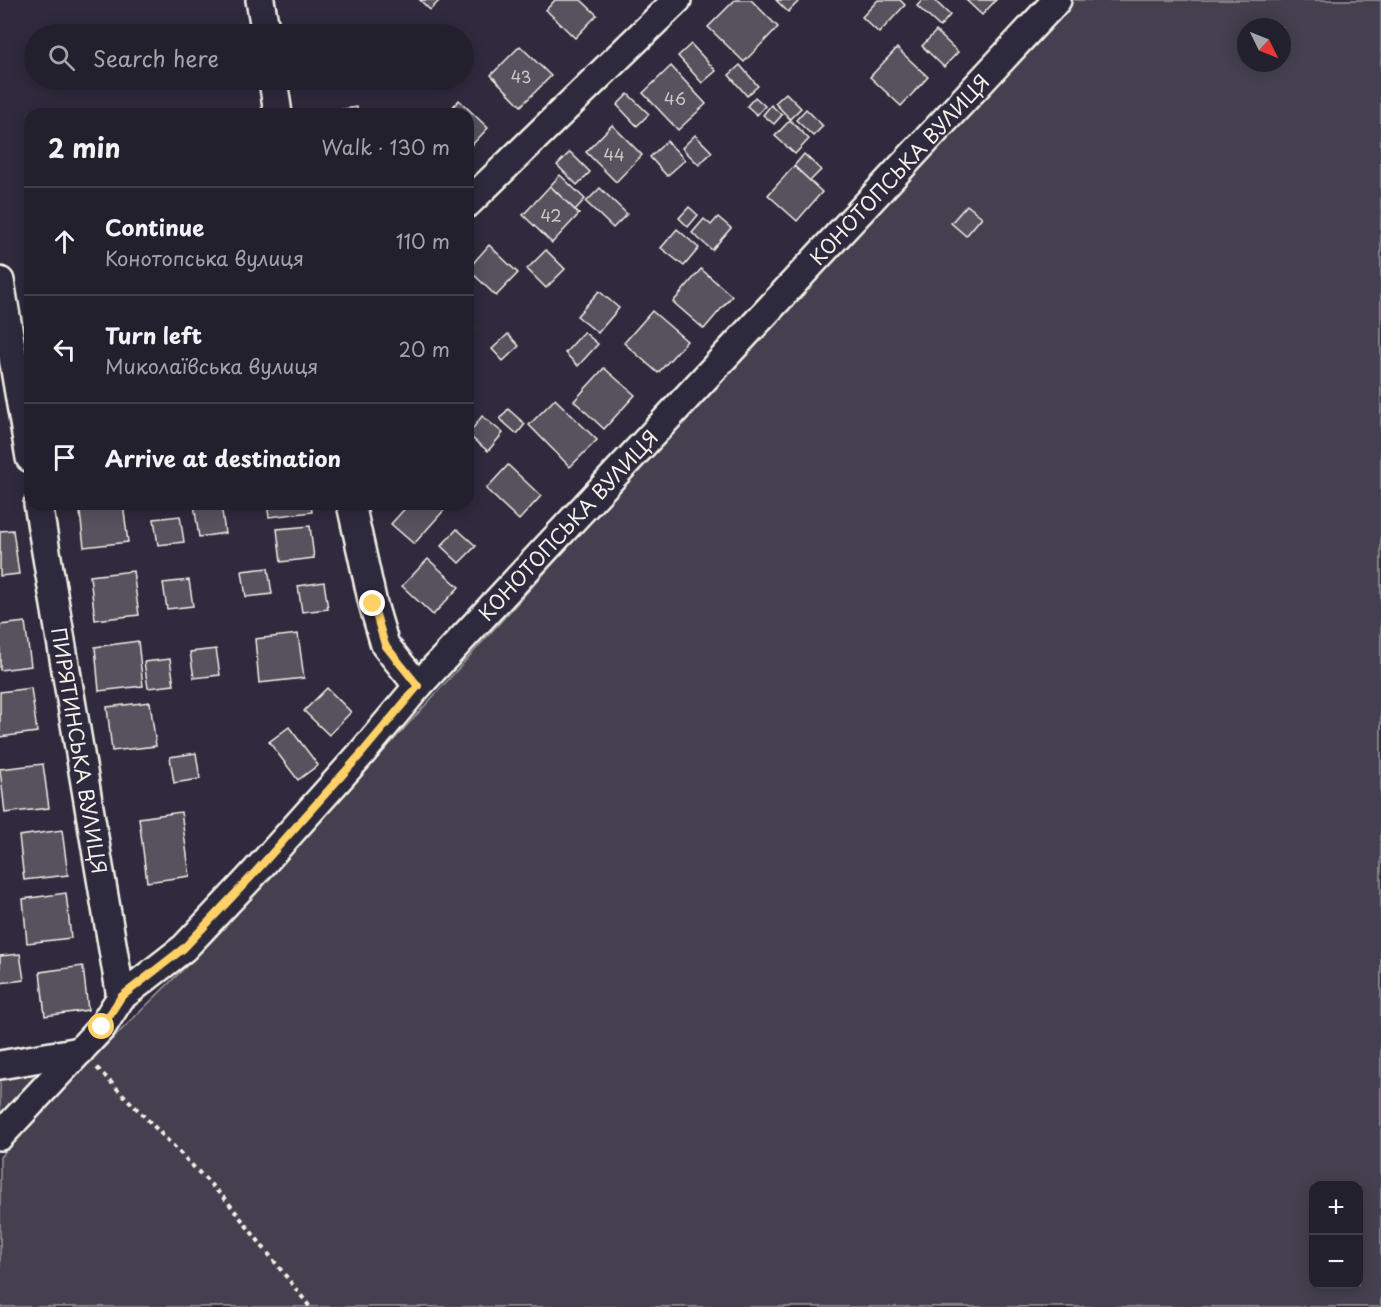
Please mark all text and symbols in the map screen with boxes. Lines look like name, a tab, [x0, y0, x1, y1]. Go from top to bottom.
north arrow	[1237, 18, 1291, 72]
search box	[24, 24, 474, 90]
icon: search	[45, 41, 78, 74]
text: Search here	[93, 41, 219, 74]
house number: 43	[511, 64, 531, 88]
street label: КОНОТОПСЬКА ВУЛИЦЯ	[803, 67, 996, 272]
house number: 46	[664, 86, 686, 110]
text: 2 min	[48, 128, 121, 167]
text: Walk · 130 m	[322, 132, 450, 162]
house number: 44	[603, 142, 625, 166]
house number: 42	[540, 203, 562, 227]
text: Continue	[105, 210, 204, 243]
icon: ahead	[48, 225, 81, 258]
text: 110 m	[396, 226, 450, 256]
text: Конотопська вулиця	[105, 243, 304, 273]
text: Turn left	[105, 318, 202, 351]
icon: left	[48, 333, 81, 366]
text: 20 m	[398, 334, 450, 364]
text: Миколаївська вулиця	[105, 351, 318, 381]
street label: КОНОТОПСЬКА ВУЛИЦЯ	[471, 423, 665, 627]
icon: arrive	[48, 441, 81, 474]
text: Arrive at destination	[105, 441, 341, 474]
route end	[359, 590, 385, 616]
street label: ПИРЯТИНСЬКА ВУЛИЦЯ	[44, 625, 115, 876]
route start	[88, 1013, 114, 1039]
map controls	[1309, 1181, 1363, 1289]
button: +	[1309, 1181, 1363, 1235]
button: −	[1309, 1235, 1363, 1289]

